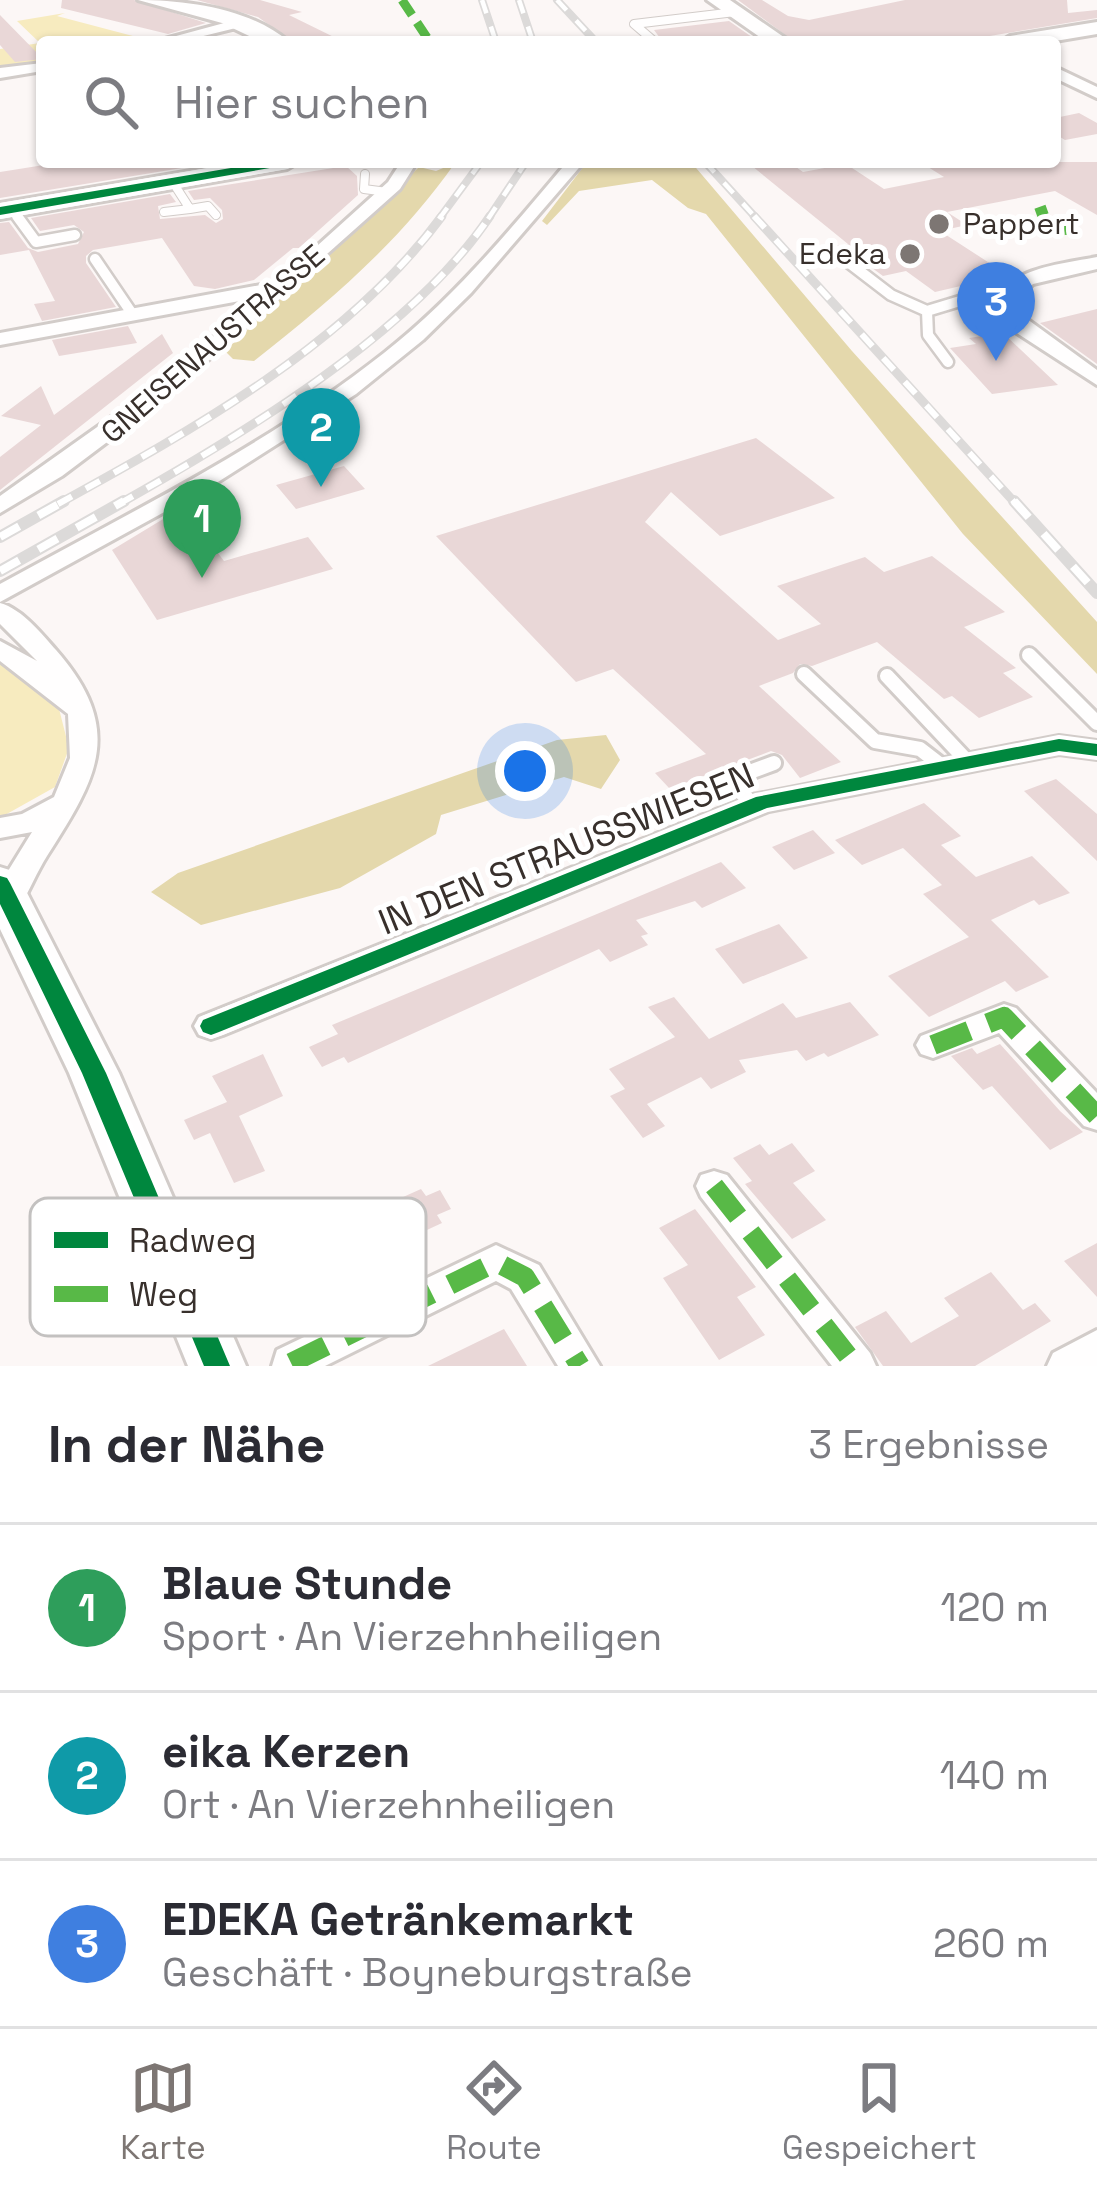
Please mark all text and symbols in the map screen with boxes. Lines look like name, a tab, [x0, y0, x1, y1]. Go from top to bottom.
search box	[36, 36, 1061, 168]
icon: search	[78, 69, 144, 135]
text: Hier suchen	[174, 74, 430, 131]
place label: Pappert	[963, 204, 1079, 243]
marker: Pappert	[926, 211, 952, 237]
place label: Edeka	[799, 234, 886, 273]
street label: GNEISENAUSTRASSE	[93, 236, 333, 452]
marker: Edeka	[897, 241, 923, 267]
pin: 3	[957, 262, 1035, 361]
pin: 2	[282, 388, 360, 487]
pin: 1	[163, 479, 241, 578]
your location	[495, 741, 555, 801]
street label: IN DEN STRAUSSWIESEN	[372, 752, 761, 945]
legend	[30, 1198, 426, 1336]
text: Radweg	[129, 1220, 256, 1262]
text: Weg	[129, 1274, 198, 1316]
text: In der Nähe	[48, 1412, 325, 1477]
text: 3 Ergebnisse	[809, 1420, 1049, 1469]
text: Blaue Stunde	[162, 1555, 452, 1612]
text: 1	[78, 1583, 96, 1632]
text: 120 m	[941, 1583, 1049, 1632]
text: Sport · An Vierzehnheiligen	[162, 1612, 662, 1661]
text: eika Kerzen	[162, 1723, 410, 1780]
text: 2	[75, 1751, 99, 1800]
text: 140 m	[940, 1751, 1049, 1800]
text: Ort · An Vierzehnheiligen	[162, 1780, 615, 1829]
text: EDEKA Getränkemarkt	[162, 1891, 634, 1948]
text: 3	[75, 1919, 99, 1968]
text: 260 m	[933, 1919, 1049, 1968]
text: Geschäft · Boyneburgstraße	[162, 1948, 693, 1997]
tab: Karte	[120, 2055, 206, 2169]
tab: Route	[446, 2055, 542, 2169]
tab: Gespeichert	[782, 2055, 977, 2169]

